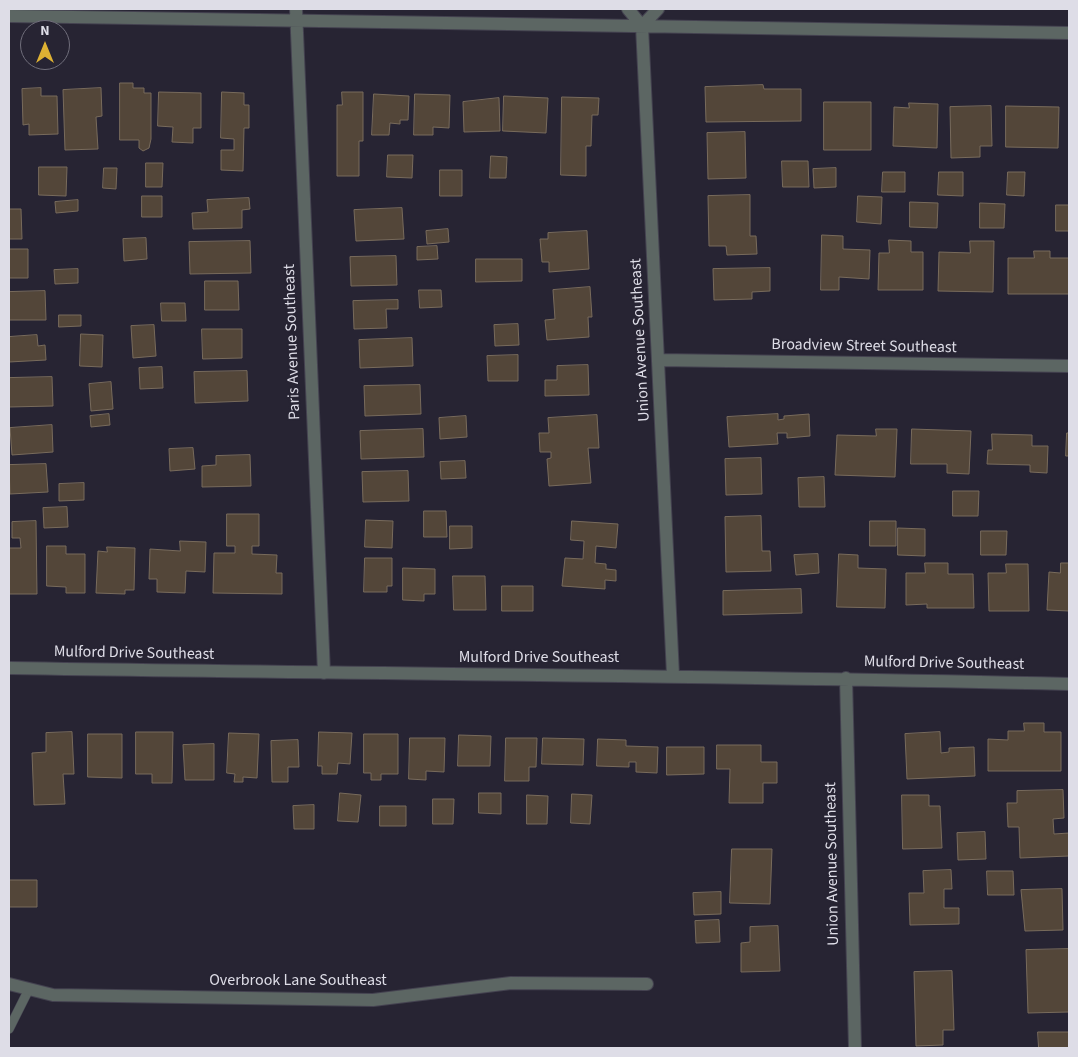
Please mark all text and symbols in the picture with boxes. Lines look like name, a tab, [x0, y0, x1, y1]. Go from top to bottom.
north arrow	[20, 20, 70, 70]
text: N	[40, 21, 50, 41]
street label: Union Avenue Southeast	[627, 258, 655, 422]
street label: Paris Avenue Southeast	[281, 264, 305, 420]
street label: Broadview Street Southeast	[771, 336, 957, 358]
street label: Mulford Drive Southeast	[54, 643, 214, 665]
street label: Mulford Drive Southeast	[459, 648, 619, 668]
street label: Mulford Drive Southeast	[864, 653, 1024, 675]
street label: Union Avenue Southeast	[822, 782, 844, 946]
street label: Overbrook Lane Southeast	[209, 971, 387, 991]

